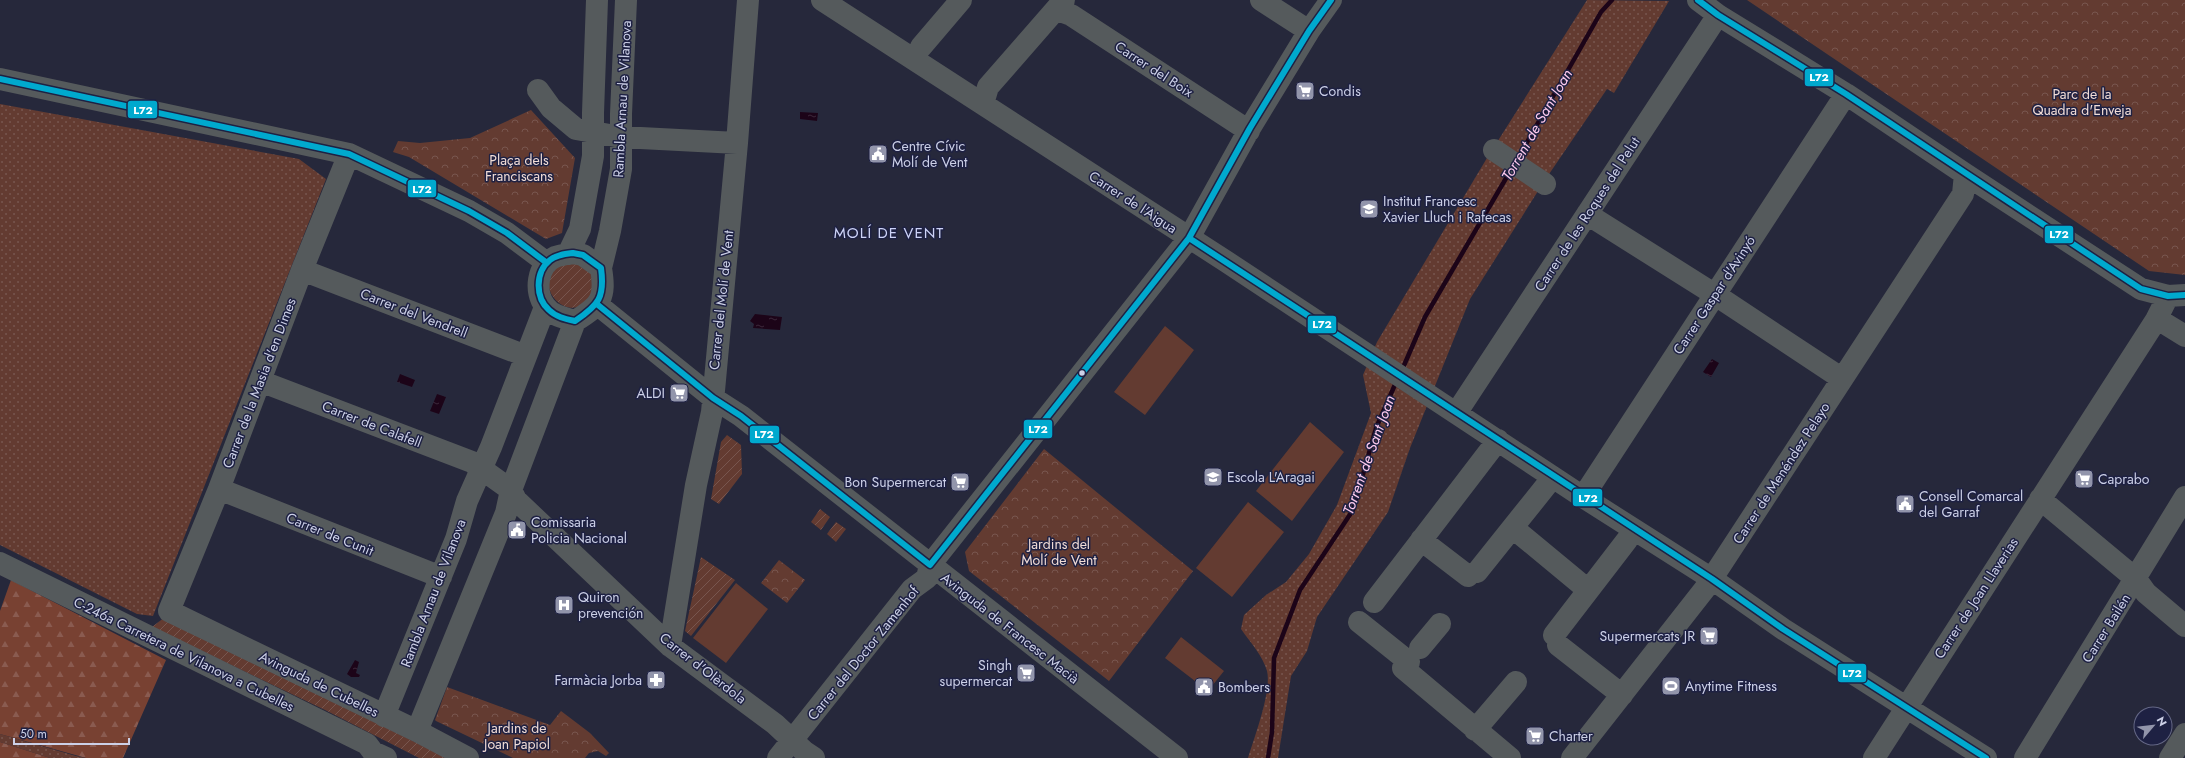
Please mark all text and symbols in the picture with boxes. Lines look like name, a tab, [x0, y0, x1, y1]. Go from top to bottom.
street label: Rambla Arnau de Vilanova	[608, 20, 636, 178]
street label: Carrer del Boix	[1111, 36, 1197, 102]
water label: Torrent de Sant Joan	[1496, 65, 1578, 185]
line badge: L72	[1804, 68, 1834, 87]
text: L72	[1809, 69, 1829, 85]
supermarket icon: Condis	[1294, 80, 1316, 102]
place label: Condis	[1319, 81, 1361, 101]
park label: Parc de la Quadra d'Enveja	[2032, 84, 2132, 120]
line badge: L72	[127, 100, 158, 119]
text: L72	[133, 102, 153, 118]
street label: Carrer de les Roques del Pelut	[1529, 132, 1645, 295]
place label: Centre Cívic Molí de Vent	[892, 136, 968, 172]
public building icon: Centre Cívic Molí de Vent	[867, 143, 889, 165]
park label: Plaça dels Franciscans	[485, 150, 553, 186]
street label: Carrer de l'Aigua	[1085, 166, 1181, 238]
line badge: L72	[407, 179, 437, 198]
text: L72	[412, 181, 432, 197]
place label: Institut Francesc Xavier Lluch i Rafecas	[1383, 191, 1512, 227]
school or university icon: Institut Francesc Xavier Lluch i Rafecas	[1358, 198, 1380, 220]
district label: MOLÍ DE VENT	[834, 222, 944, 244]
line badge: L72	[2044, 225, 2074, 244]
text: L72	[2049, 226, 2069, 242]
street label: Carrer del Molí de Vent	[704, 229, 738, 371]
street label: Carrer Gaspar d'Avinyó	[1668, 231, 1760, 358]
street label: Carrer del Vendrell	[357, 283, 471, 343]
street label: Carrer de la Masia d'en Dimes	[217, 295, 301, 471]
line badge: L72	[1307, 315, 1337, 334]
text: L72	[1312, 316, 1332, 332]
unlabelled marker	[1077, 368, 1087, 378]
supermarket icon: ALDI	[668, 382, 690, 404]
place label: ALDI	[637, 383, 665, 403]
water label: Torrent de Sant Joan	[1337, 392, 1401, 518]
street label: Carrer de Calafell	[319, 396, 425, 452]
street label: Carrer de Menéndez Pelayo	[1728, 398, 1835, 548]
line badge: L72	[1023, 419, 1053, 439]
text: L72	[1028, 421, 1048, 437]
line badge: L72	[749, 425, 780, 444]
text: L72	[754, 426, 774, 442]
school or university icon: Escola L'Aragai	[1202, 466, 1224, 488]
place label: Escola L'Aragai	[1227, 467, 1315, 487]
supermarket icon: Caprabo	[2073, 468, 2095, 490]
place label: Caprabo	[2098, 469, 2150, 489]
supermarket icon: Bon Supermercat	[949, 471, 971, 493]
place label: Bon Supermercat	[844, 472, 947, 492]
place label: Consell Comarcal del Garraf	[1919, 486, 2023, 522]
line badge: L72	[1572, 488, 1603, 507]
text: L72	[1578, 490, 1598, 506]
public building icon: Consell Comarcal del Garraf	[1894, 493, 1916, 515]
street label: Carrer de Cunit	[283, 507, 377, 561]
place label: Comissaria Policia Nacional	[531, 512, 627, 548]
street label: Rambla Arnau de Vilanova	[395, 516, 471, 670]
public building icon: Comissaria Policia Nacional	[506, 519, 528, 541]
street label: Carrer de Joan Llaverias	[1929, 533, 2023, 662]
park label: Jardins del Molí de Vent	[1021, 534, 1097, 570]
street label: Avinguda de Francesc Macià	[937, 568, 1083, 688]
street label: Carrer del Doctor Zamenhof	[803, 581, 924, 724]
place label: Quiron prevención	[578, 587, 643, 623]
street label: Carrer Bailén	[2077, 590, 2135, 666]
street label: C-246a Carretera de Vilanova a Cubelles	[70, 592, 298, 716]
hospital icon: Quiron prevención	[553, 594, 575, 616]
supermarket icon: Supermercats JR	[1698, 625, 1720, 647]
place label: Supermercats JR	[1599, 626, 1695, 646]
street label: Carrer d'Olèrdola	[655, 628, 751, 708]
street label: Avinguda de Cubelles	[256, 646, 382, 722]
place label: Singh supermercat	[940, 655, 1013, 691]
supermarket icon: Singh supermercat	[1015, 662, 1037, 684]
line badge: L72	[1837, 663, 1867, 683]
text: L72	[1842, 665, 1862, 681]
pharmacy icon: Farmàcia Jorba	[645, 669, 667, 691]
place label: Farmàcia Jorba	[554, 670, 642, 690]
sports icon: Anytime Fitness	[1660, 675, 1682, 697]
public building icon: Bombers	[1193, 676, 1215, 698]
place label: Anytime Fitness	[1685, 676, 1777, 696]
place label: Bombers	[1218, 677, 1270, 697]
north arrow	[2133, 706, 2173, 746]
text: N	[2153, 714, 2171, 729]
park label: Jardins de Joan Papiol	[482, 718, 550, 754]
scale bar	[14, 720, 129, 746]
text: 50 m	[20, 725, 47, 743]
supermarket icon: Charter	[1524, 725, 1546, 747]
place label: Charter	[1549, 726, 1593, 746]

